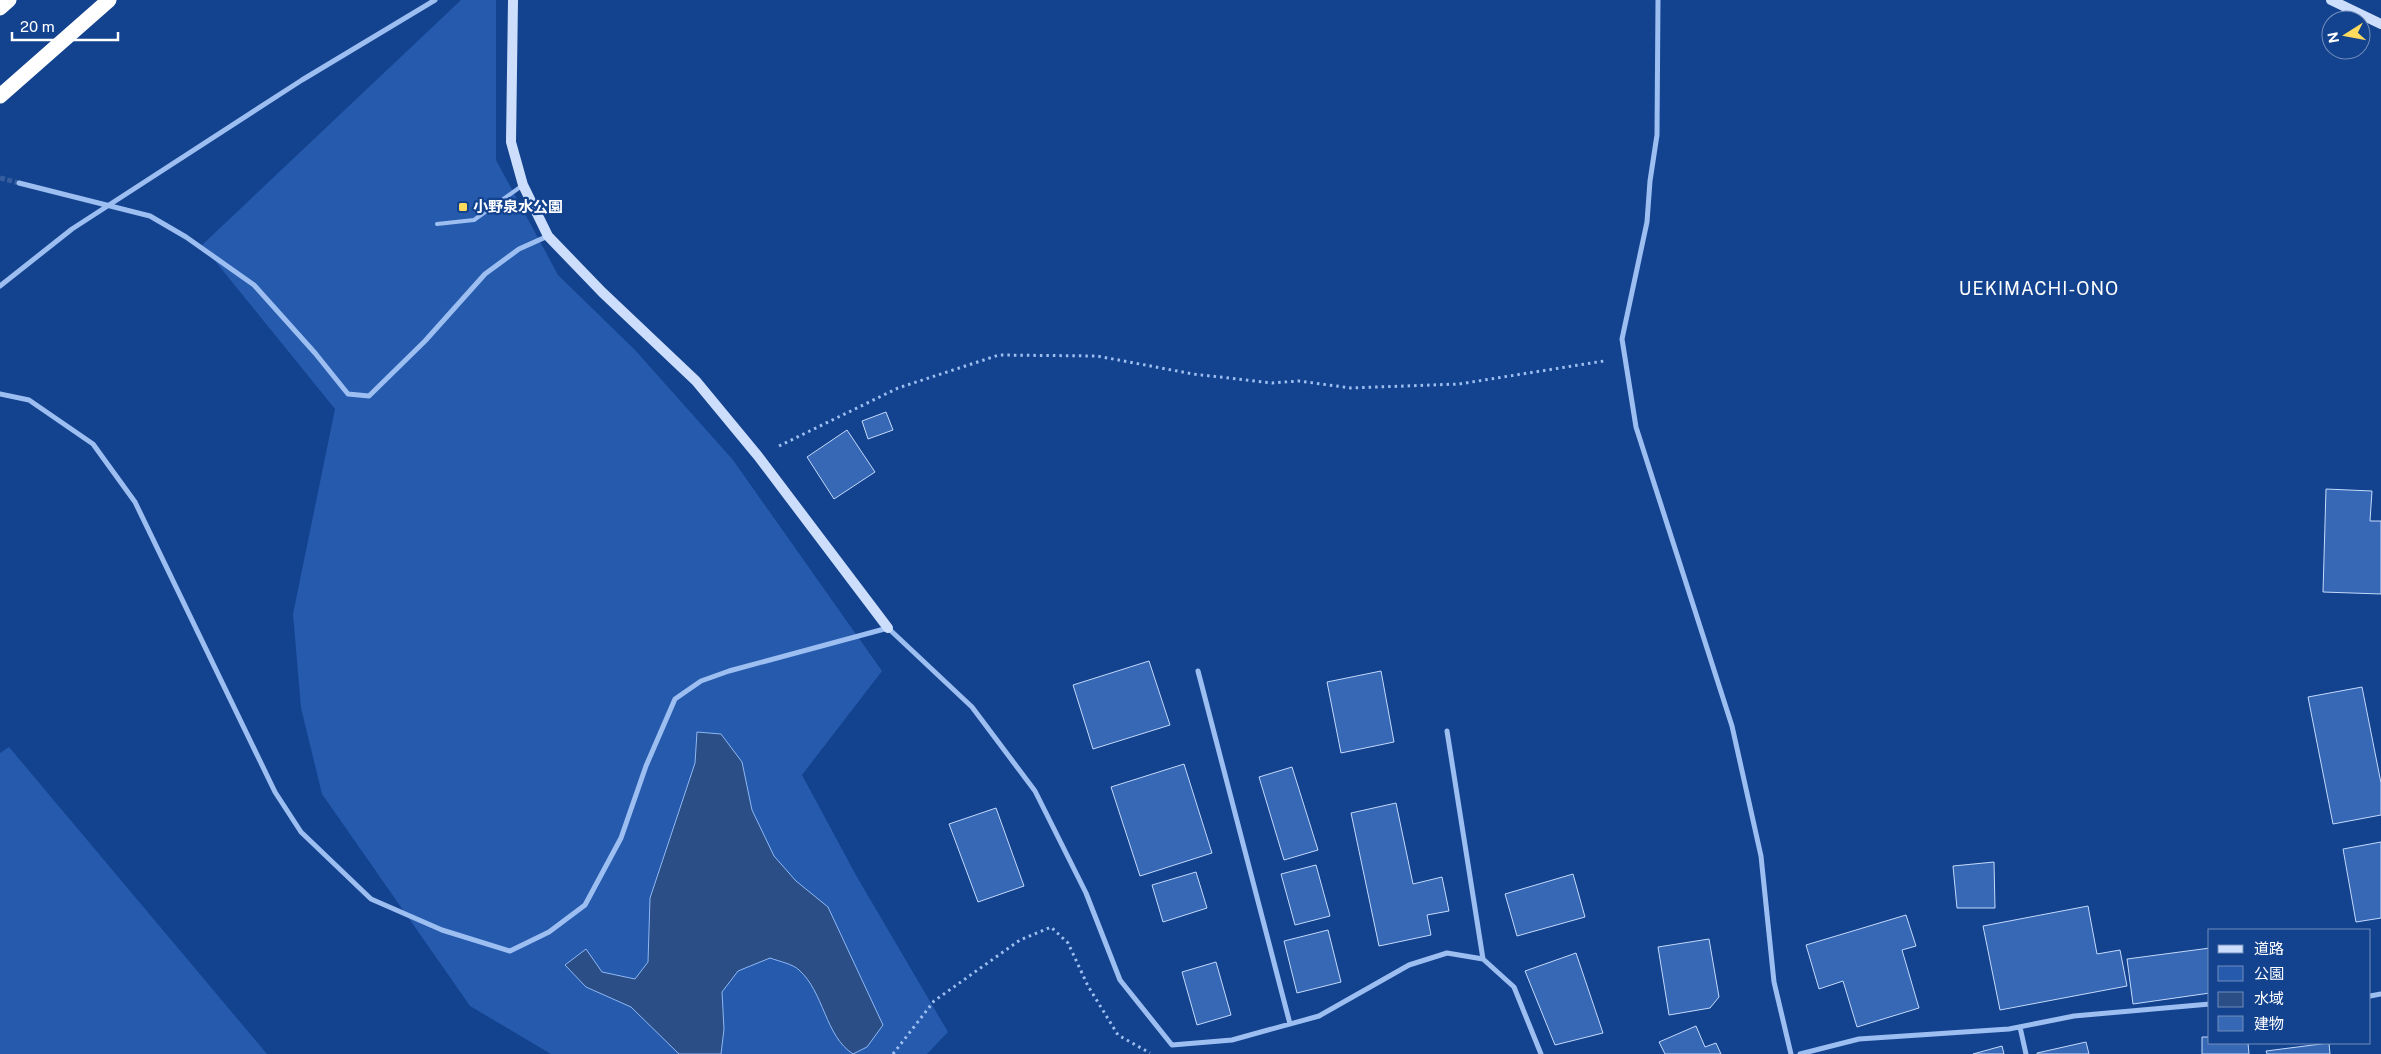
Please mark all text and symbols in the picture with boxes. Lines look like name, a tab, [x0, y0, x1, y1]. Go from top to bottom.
scale bar	[12, 10, 119, 42]
north arrow	[2321, 10, 2371, 60]
text: 20 m	[20, 18, 55, 35]
text: N	[2324, 31, 2342, 44]
place label: 小野泉水公園	[473, 198, 563, 215]
marker: 小野泉水公園	[457, 201, 469, 213]
district label: UEKIMACHI-ONO	[1959, 278, 2119, 299]
legend	[2208, 929, 2371, 1044]
text: 道路	[2254, 940, 2284, 957]
text: 公園	[2254, 965, 2284, 982]
text: 水域	[2254, 990, 2284, 1007]
text: 建物	[2254, 1015, 2284, 1032]

